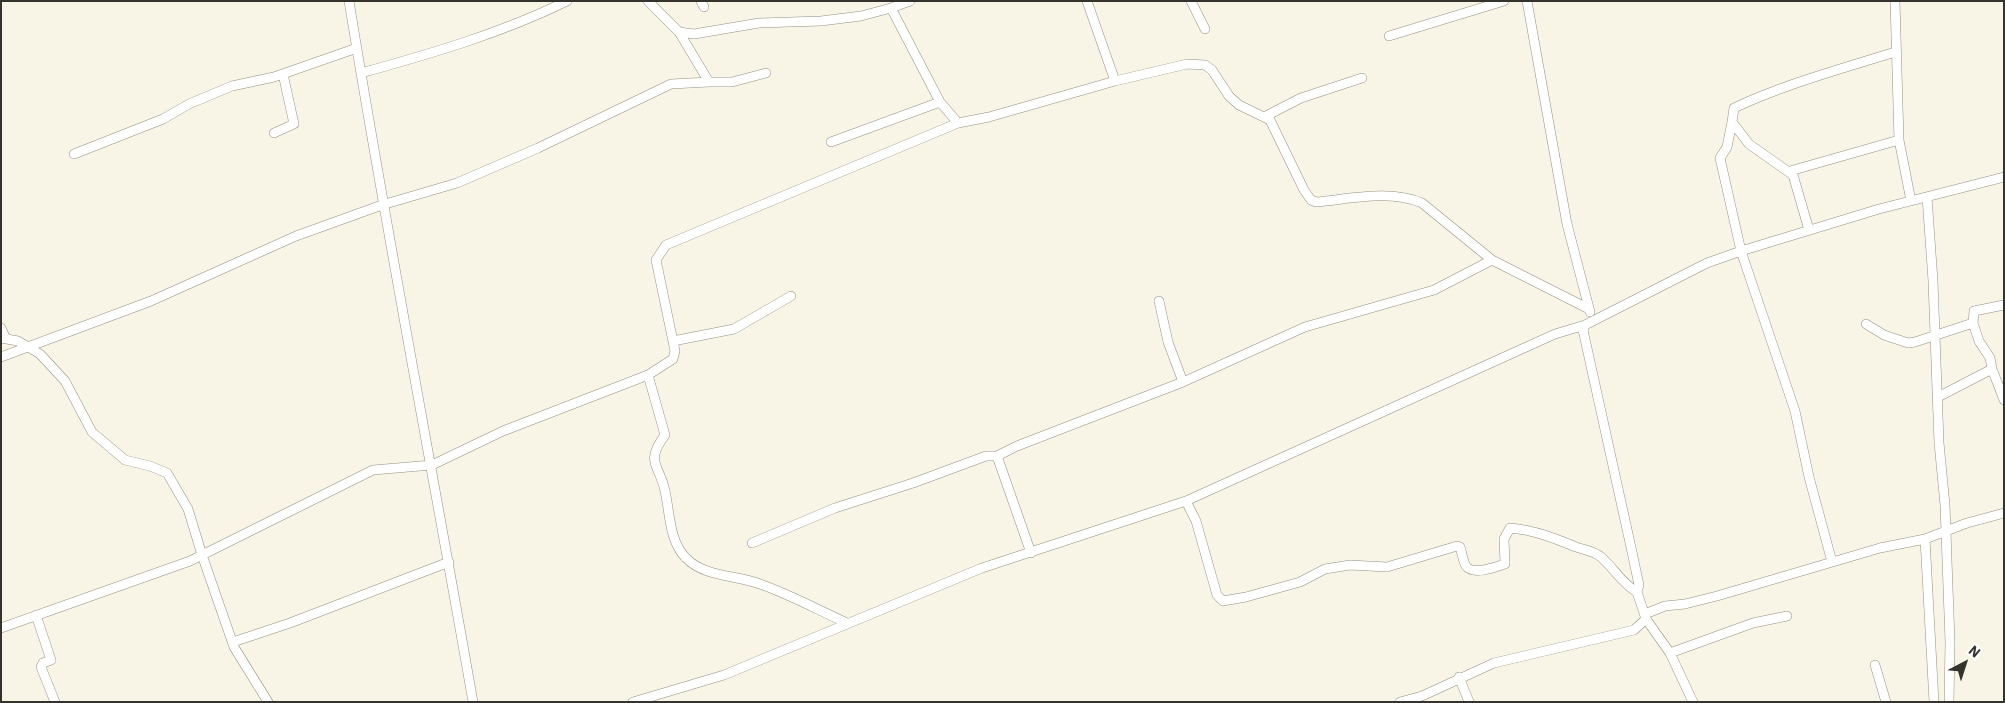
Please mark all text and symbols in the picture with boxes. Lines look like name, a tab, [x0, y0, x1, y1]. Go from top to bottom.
north arrow	[1940, 638, 1990, 688]
text: N	[1965, 641, 1984, 662]

